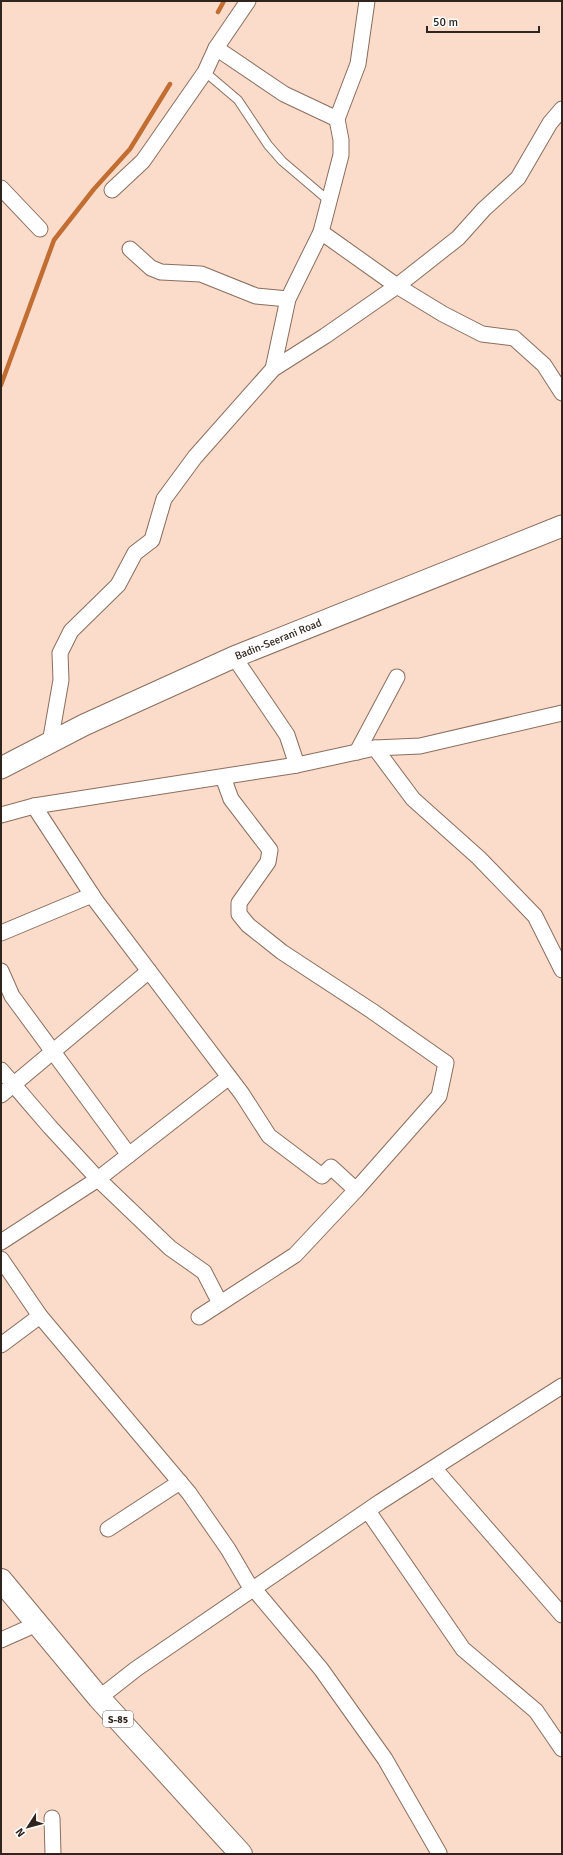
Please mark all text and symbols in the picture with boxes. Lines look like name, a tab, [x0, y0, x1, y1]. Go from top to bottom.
scale bar	[427, 8, 539, 34]
text: 50 m	[433, 15, 458, 30]
street label: Badin-Seerani Road	[233, 616, 324, 663]
road number: S-85	[103, 1711, 133, 1727]
north arrow	[8, 1807, 48, 1847]
text: N	[13, 1826, 28, 1840]

